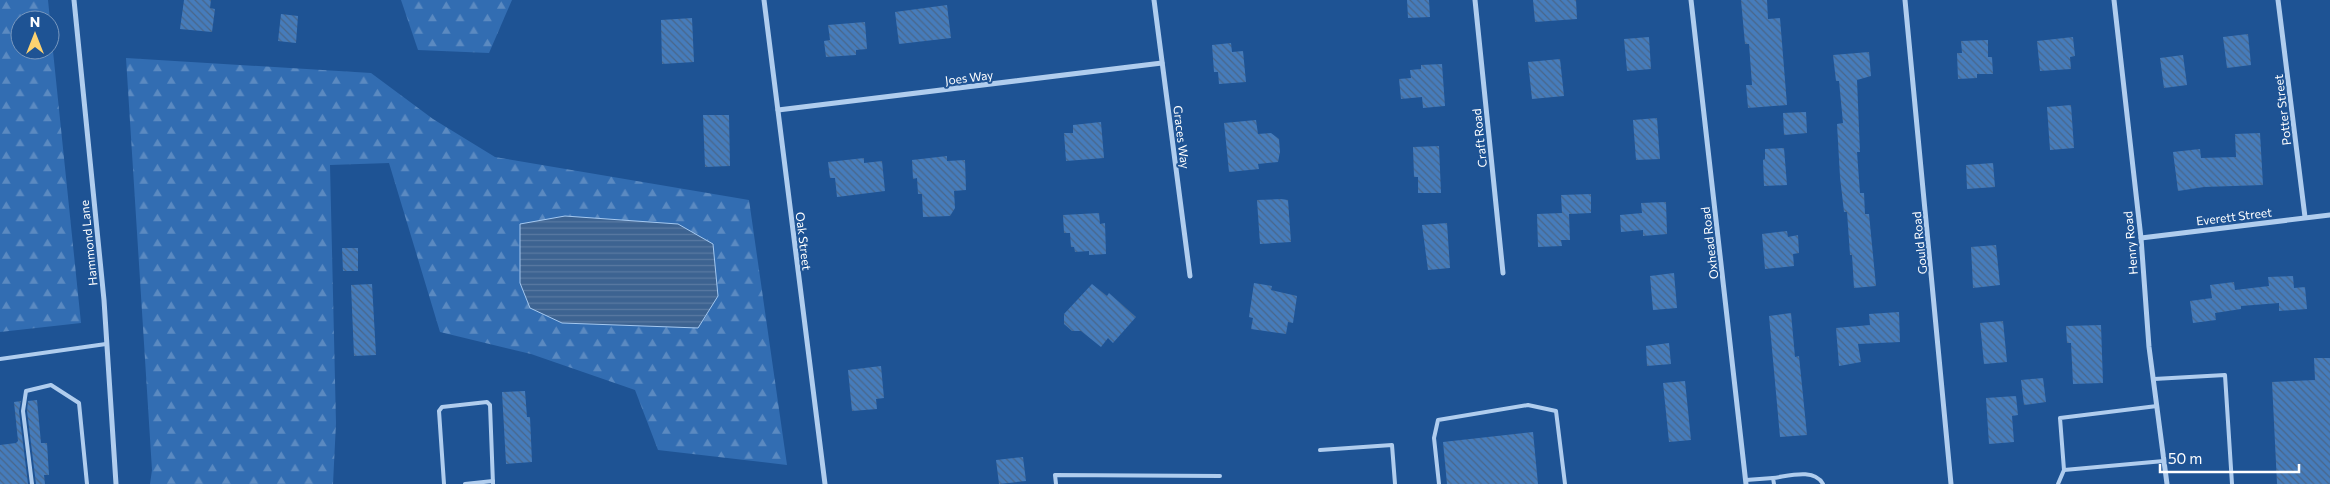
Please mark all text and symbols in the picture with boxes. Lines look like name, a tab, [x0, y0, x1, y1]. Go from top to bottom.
north arrow	[10, 10, 60, 60]
text: N	[30, 13, 40, 30]
street label: Joes Way	[944, 67, 994, 88]
street label: Potter Street	[2271, 74, 2293, 146]
street label: Graces Way	[1171, 105, 1193, 169]
street label: Craft Road	[1469, 108, 1489, 168]
street label: Hammond Lane	[77, 200, 99, 286]
street label: Everett Street	[2195, 204, 2273, 228]
street label: Oxhead Road	[1698, 206, 1720, 280]
street label: Oak Street	[793, 211, 815, 271]
street label: Gould Road	[1909, 211, 1929, 275]
street label: Henry Road	[2120, 211, 2140, 275]
scale bar	[2160, 442, 2299, 474]
text: 50 m	[2168, 449, 2202, 467]

